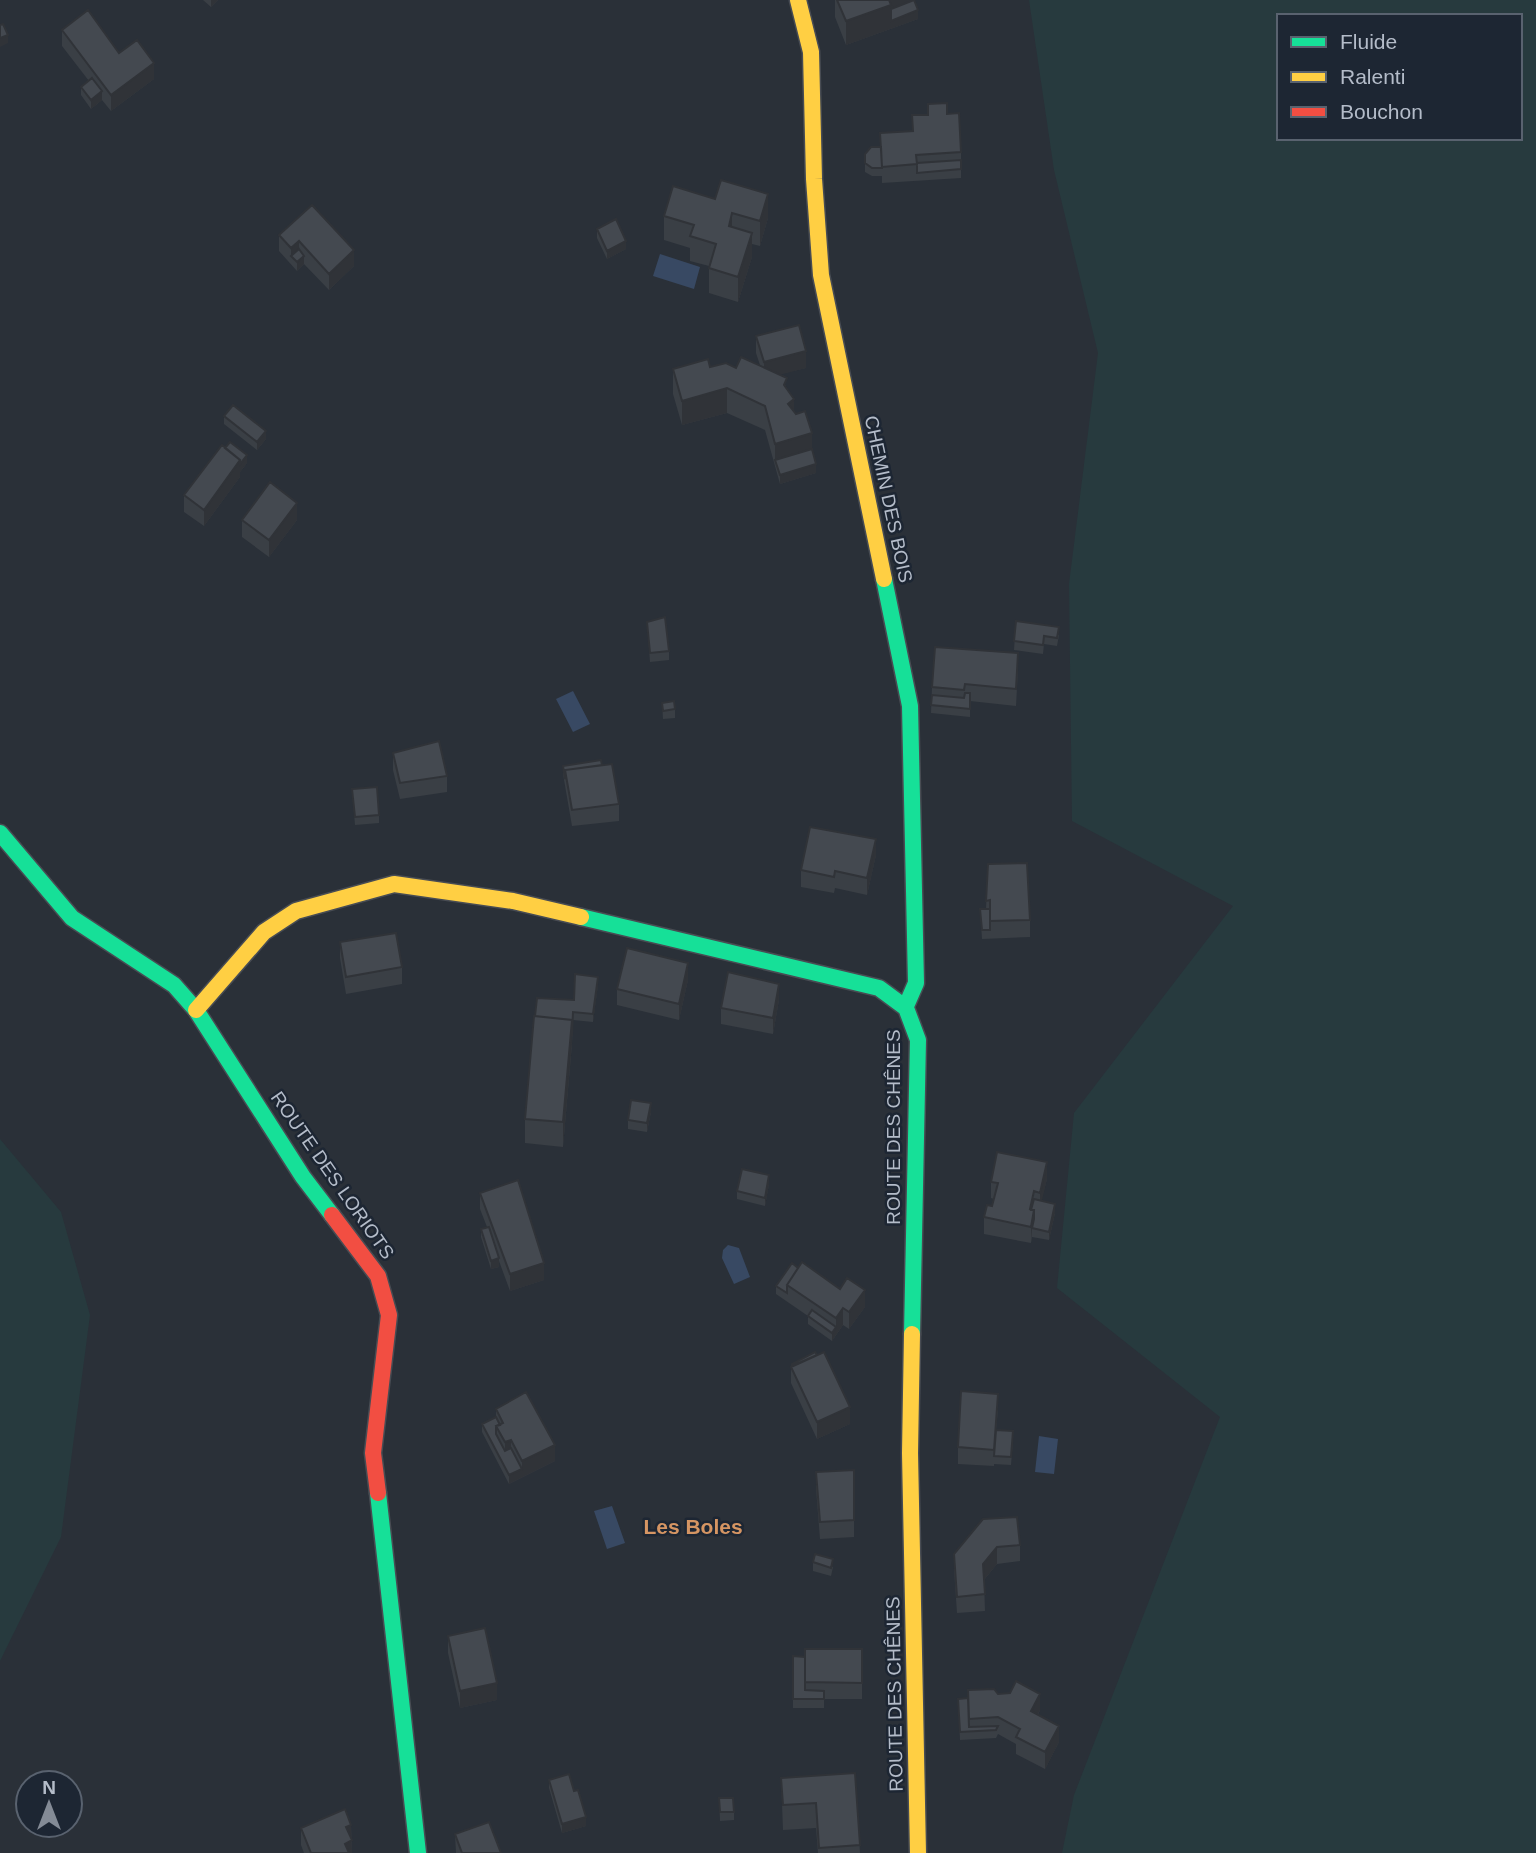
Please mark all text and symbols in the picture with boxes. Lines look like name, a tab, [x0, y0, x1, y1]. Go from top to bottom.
legend	[1277, 14, 1522, 140]
text: Fluide	[1340, 30, 1397, 53]
text: Ralenti	[1340, 65, 1405, 88]
text: Bouchon	[1340, 100, 1423, 123]
street label: CHEMIN DES BOIS	[861, 414, 916, 584]
street label: ROUTE DES CHÊNES	[883, 1029, 904, 1225]
street label: ROUTE DES LORIOTS	[267, 1088, 398, 1263]
district label: Les Boles	[643, 1515, 743, 1538]
street label: ROUTE DES CHÊNES	[882, 1596, 907, 1792]
north arrow	[14, 1769, 84, 1839]
text: N	[42, 1777, 56, 1798]

